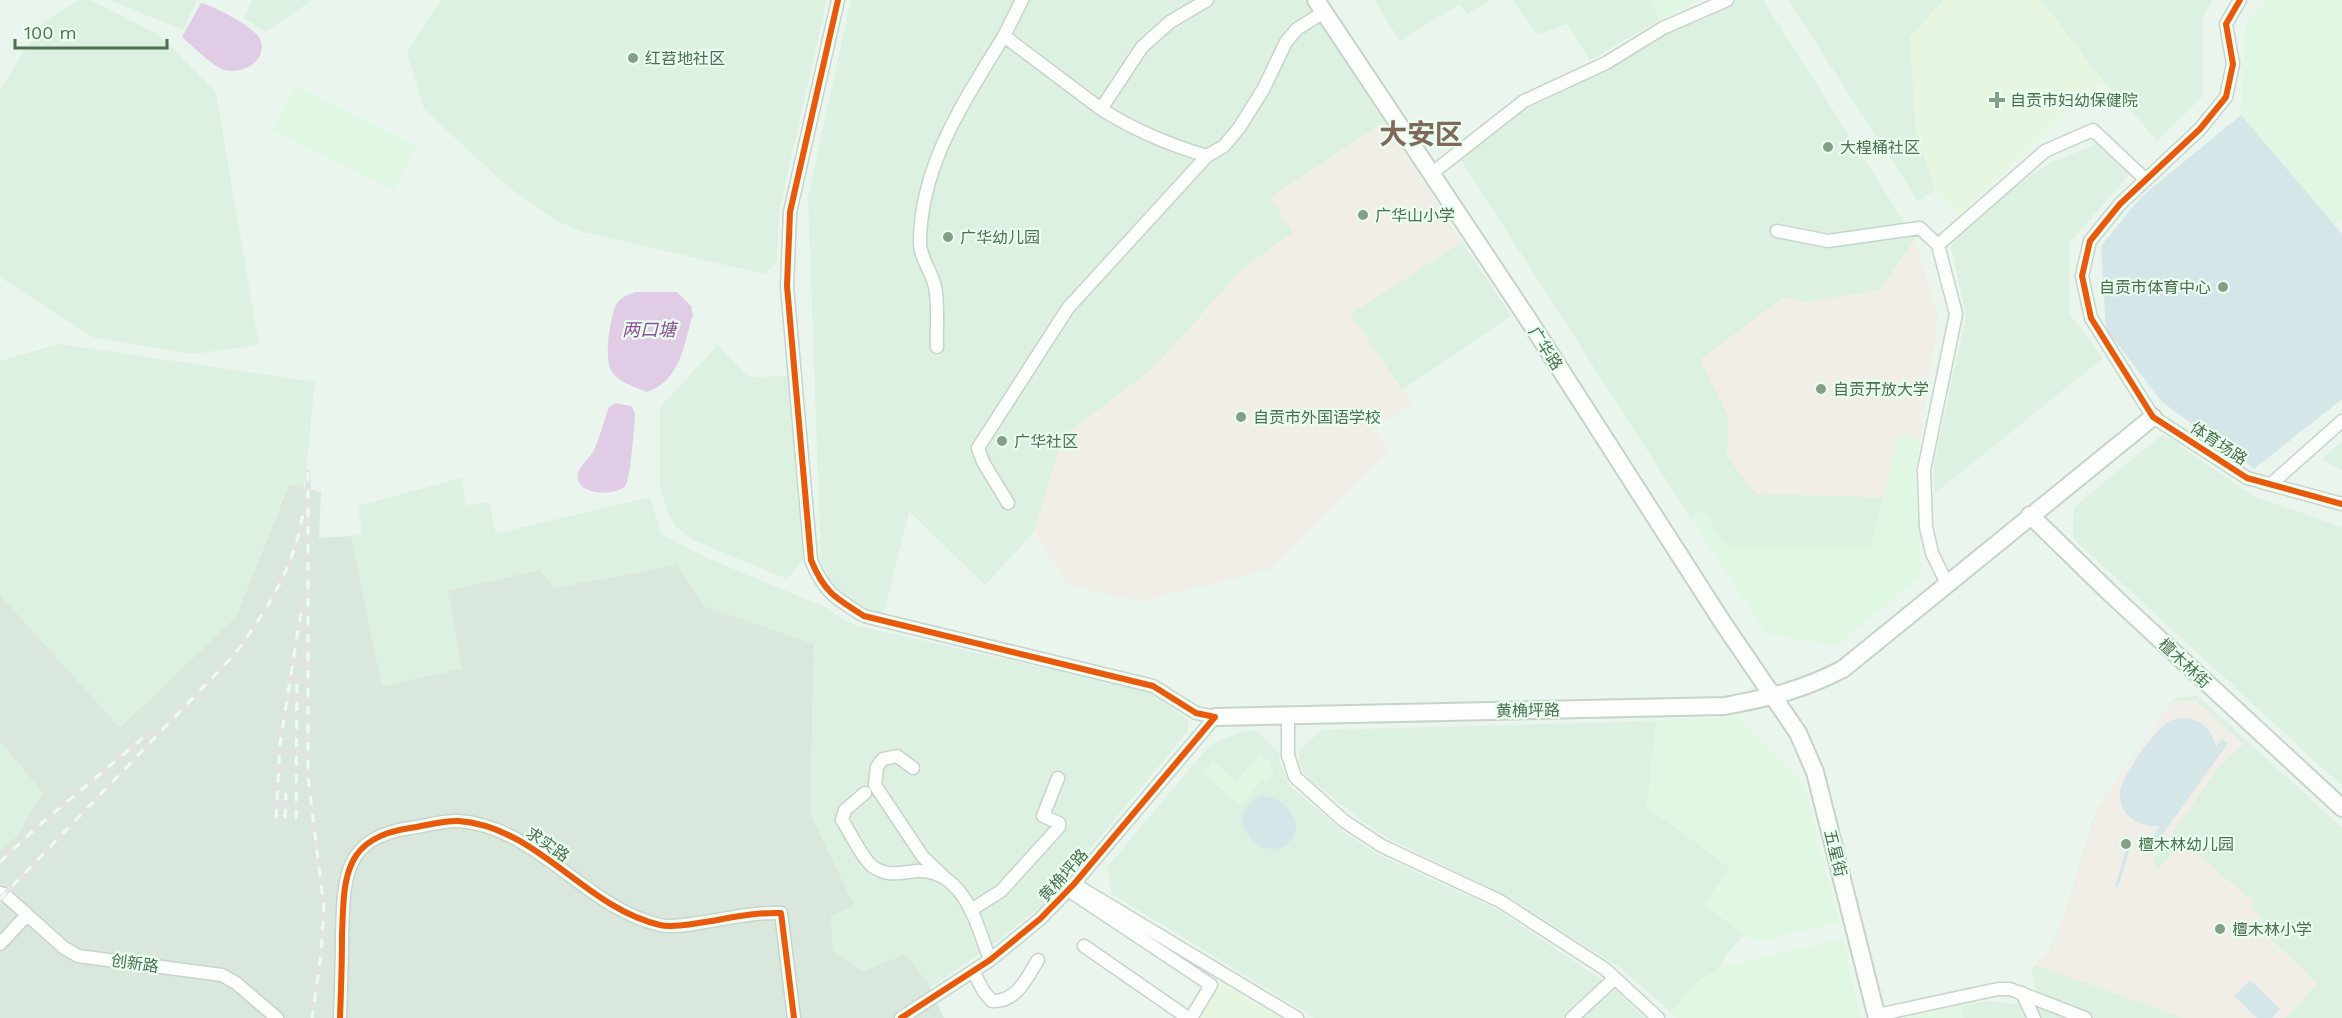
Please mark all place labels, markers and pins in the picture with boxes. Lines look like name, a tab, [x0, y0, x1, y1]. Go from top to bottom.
place label: 红苕地社区	[645, 49, 725, 68]
marker: 红苕地社区	[626, 51, 640, 65]
marker: 自贡市妇幼保健院	[1988, 91, 2006, 109]
place label: 自贡市妇幼保健院	[2010, 91, 2138, 110]
place label: 大楻桶社区	[1840, 138, 1920, 157]
marker: 大楻桶社区	[1821, 140, 1835, 154]
place label: 广华山小学	[1375, 206, 1455, 225]
marker: 广华山小学	[1356, 208, 1370, 222]
place label: 广华幼儿园	[960, 228, 1040, 247]
marker: 广华幼儿园	[941, 230, 955, 244]
place label: 自贡市体育中心	[2099, 278, 2211, 297]
marker: 自贡市体育中心	[2216, 280, 2230, 294]
place label: 自贡开放大学	[1833, 380, 1929, 399]
marker: 自贡开放大学	[1814, 382, 1828, 396]
place label: 自贡市外国语学校	[1253, 408, 1381, 427]
marker: 自贡市外国语学校	[1234, 410, 1248, 424]
place label: 广华社区	[1014, 432, 1078, 451]
marker: 广华社区	[995, 434, 1009, 448]
place label: 檀木林幼儿园	[2138, 835, 2234, 854]
marker: 檀木林幼儿园	[2119, 837, 2133, 851]
place label: 檀木林小学	[2232, 920, 2312, 939]
marker: 檀木林小学	[2213, 922, 2227, 936]

